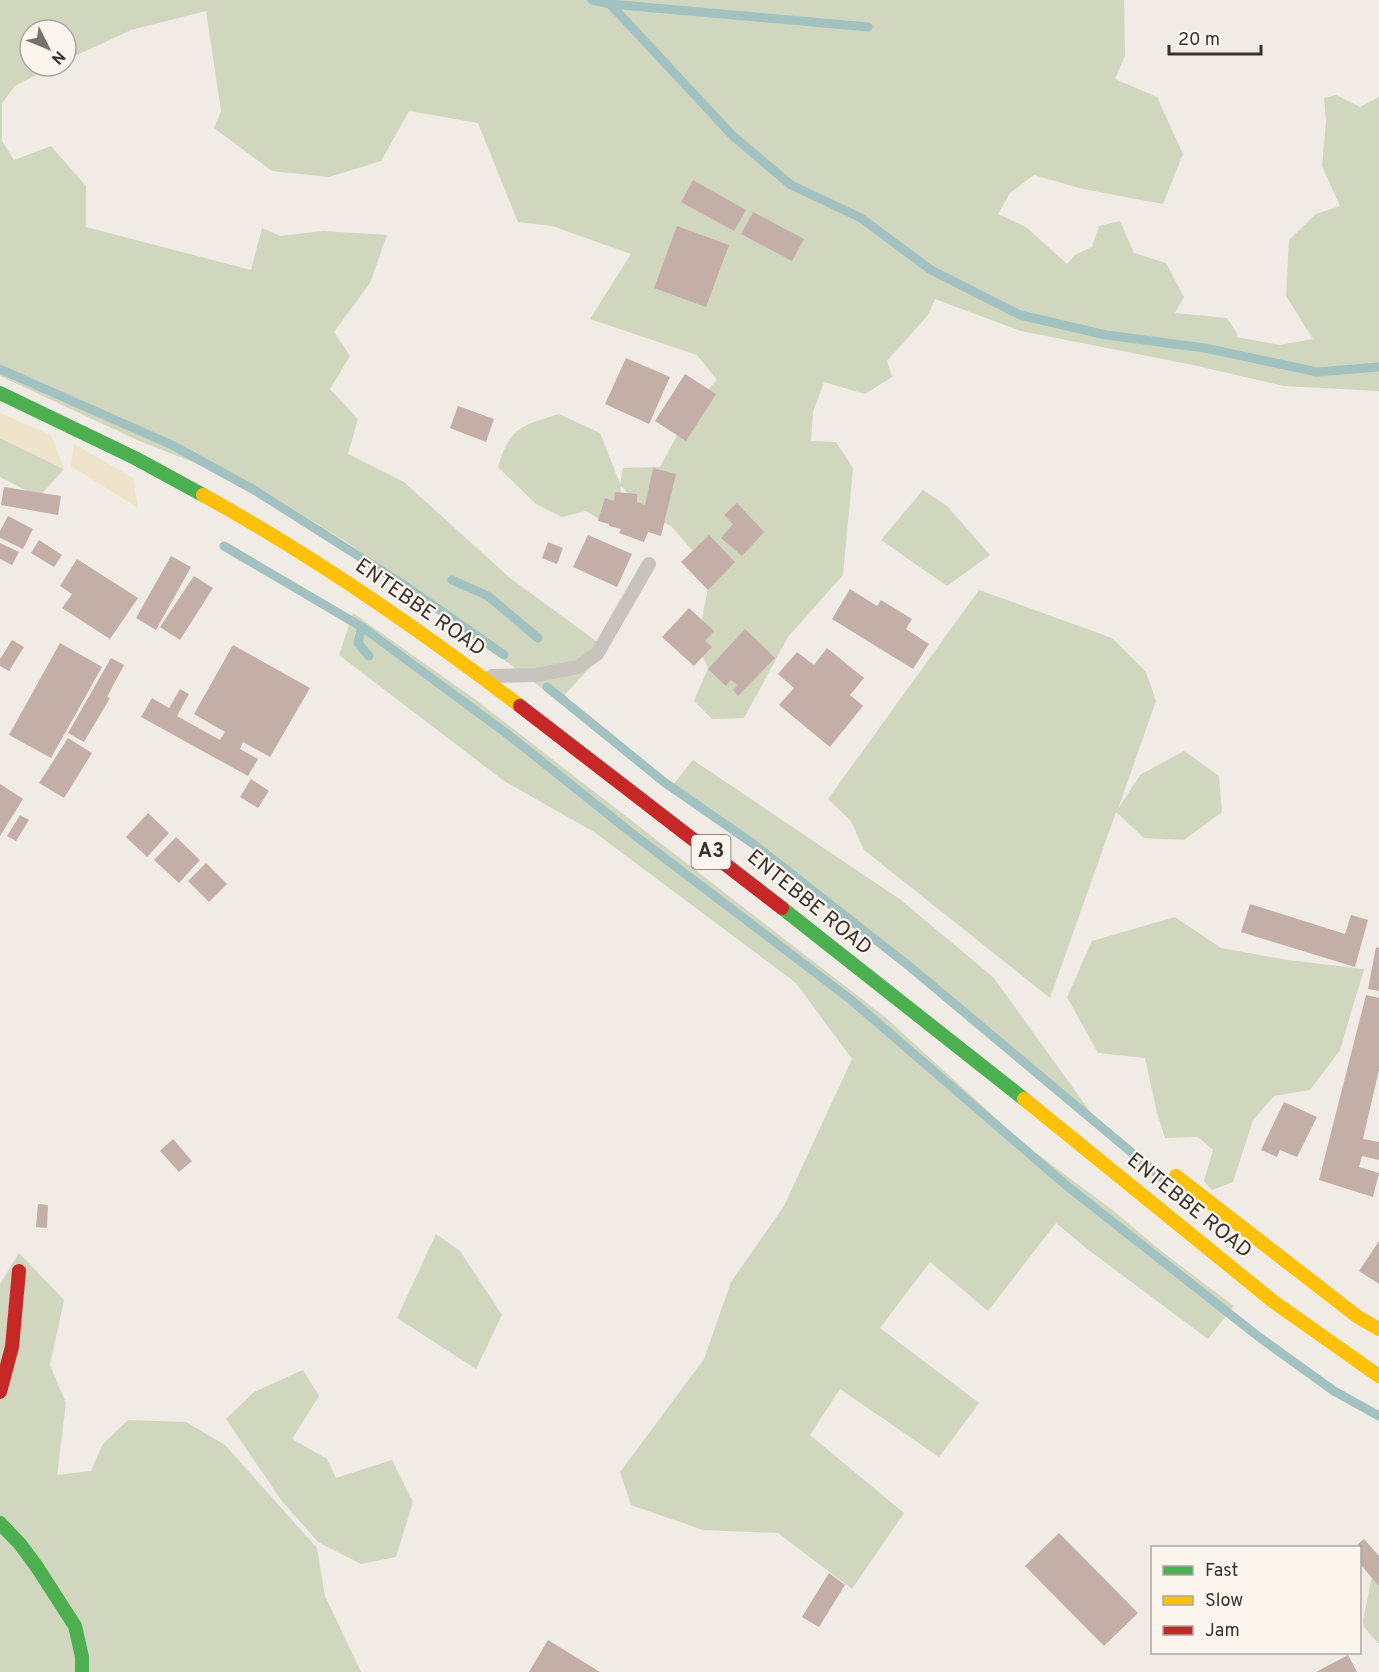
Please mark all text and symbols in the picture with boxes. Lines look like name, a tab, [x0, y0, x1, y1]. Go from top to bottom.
north arrow	[18, 18, 78, 78]
scale bar	[1169, 18, 1260, 56]
text: 20 m	[1178, 29, 1220, 52]
text: N	[46, 46, 69, 68]
street label: ENTEBBE ROAD	[349, 553, 491, 663]
road number: A3	[692, 835, 730, 869]
street label: ENTEBBE ROAD	[741, 844, 877, 962]
street label: ENTEBBE ROAD	[1121, 1147, 1257, 1265]
legend	[1151, 1546, 1361, 1654]
text: Fast	[1205, 1560, 1238, 1583]
text: Slow	[1205, 1590, 1243, 1613]
text: Jam	[1205, 1620, 1240, 1643]

